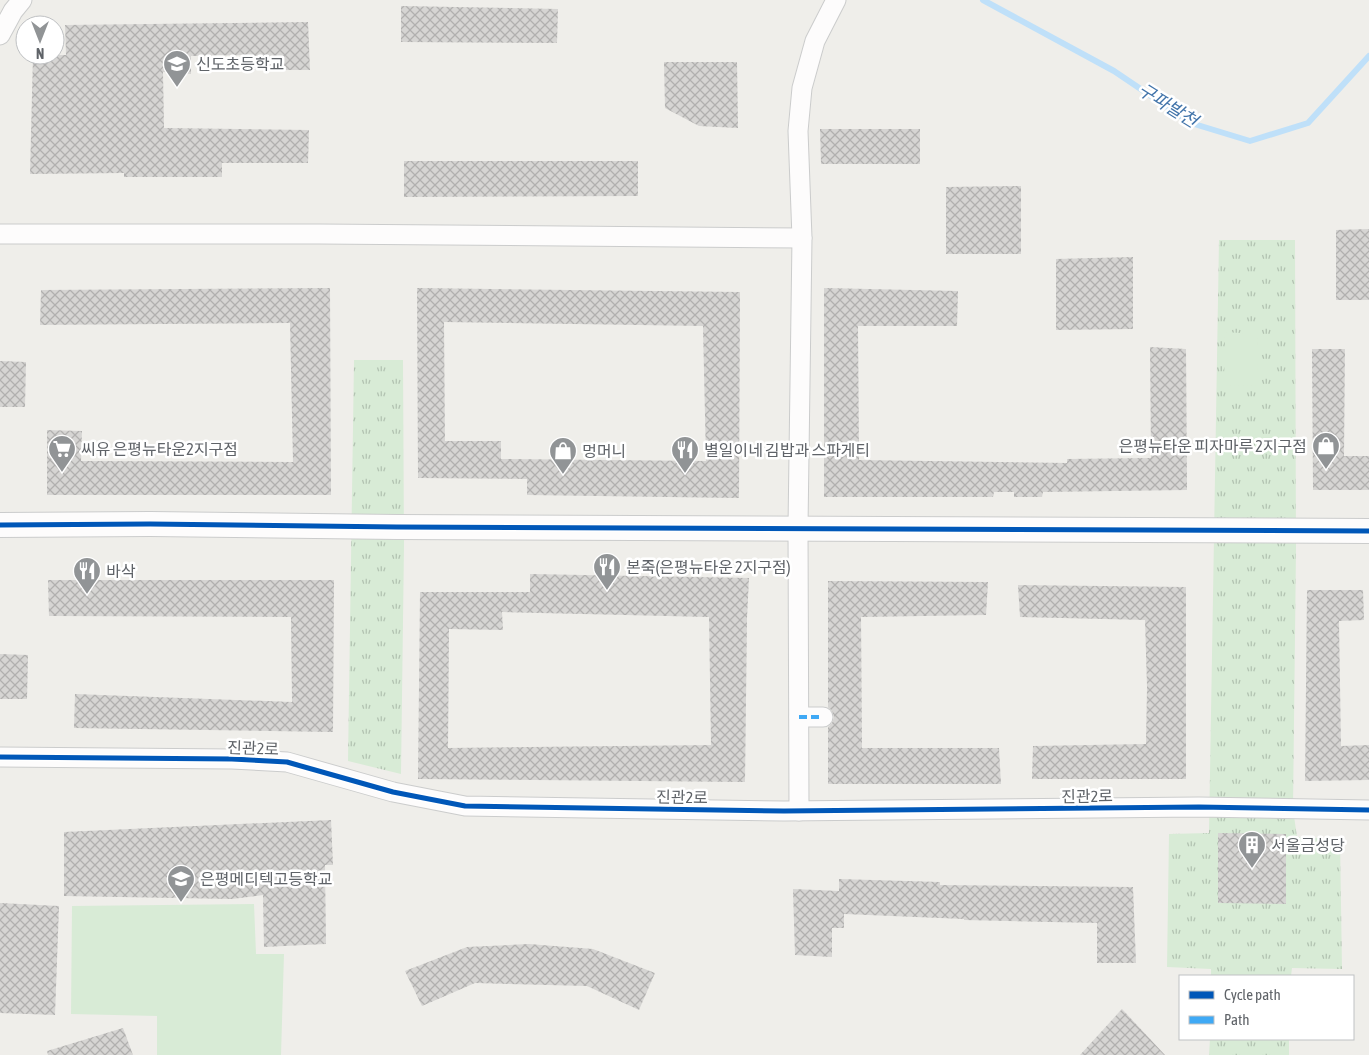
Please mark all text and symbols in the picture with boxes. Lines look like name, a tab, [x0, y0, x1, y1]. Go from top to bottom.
north arrow	[15, 15, 65, 65]
text: N	[36, 45, 44, 61]
school or university icon: 신도초등학교	[162, 49, 192, 88]
place label: 신도초등학교	[196, 55, 284, 73]
water label: 구파발천	[1134, 79, 1204, 133]
shop icon: 은평뉴타운 피자마루 2지구점	[1311, 431, 1341, 470]
supermarket icon: 씨유 은평뉴타운2지구점	[47, 434, 77, 473]
restaurant icon: 별일이네 김밥과 스파게티	[670, 435, 700, 474]
shop icon: 멍머니	[548, 436, 578, 475]
place label: 은평뉴타운 피자마루 2지구점	[1118, 437, 1307, 455]
place label: 씨유 은평뉴타운2지구점	[81, 440, 238, 458]
place label: 별일이네 김밥과 스파게티	[704, 441, 870, 459]
place label: 멍머니	[582, 442, 626, 460]
restaurant icon: 본죽(은평뉴타운 2지구점)	[592, 552, 622, 591]
restaurant icon: 바삭	[72, 556, 102, 595]
place label: 본죽(은평뉴타운 2지구점)	[626, 558, 791, 577]
place label: 바삭	[106, 562, 136, 580]
street label: 진관2로	[227, 738, 279, 758]
street label: 진관2로	[1061, 787, 1113, 805]
street label: 진관2로	[656, 788, 708, 806]
building icon: 서울금성당	[1237, 830, 1267, 869]
place label: 서울금성당	[1271, 836, 1345, 854]
school or university icon: 은평메디텍고등학교	[166, 864, 196, 903]
place label: 은평메디텍고등학교	[200, 870, 332, 888]
legend	[1179, 975, 1354, 1040]
text: Cycle path	[1224, 986, 1281, 1003]
text: Path	[1224, 1011, 1250, 1028]

